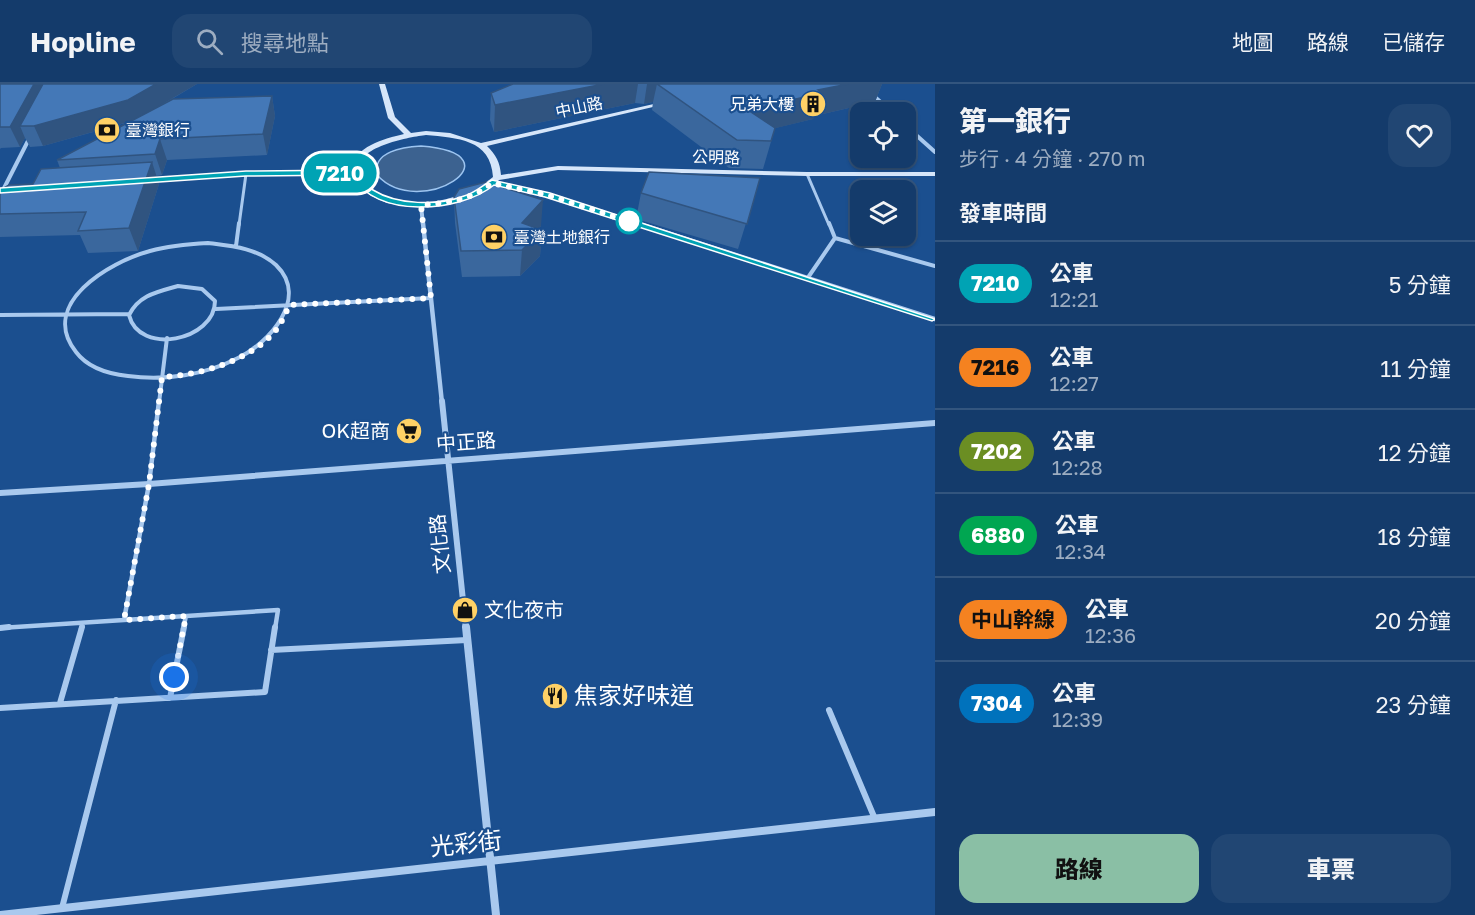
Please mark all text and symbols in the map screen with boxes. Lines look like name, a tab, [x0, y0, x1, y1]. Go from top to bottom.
search box	[172, 14, 592, 68]
text: Hopline	[30, 25, 136, 58]
icon: search	[193, 25, 226, 58]
text: 搜尋地點	[241, 29, 329, 56]
text: 地圖	[1232, 29, 1274, 55]
text: 路線	[1307, 29, 1349, 55]
text: 已儲存	[1382, 29, 1445, 55]
building icon: 兄弟大樓	[798, 89, 828, 119]
street label: 中山路	[553, 92, 605, 122]
place label: 兄弟大樓	[730, 94, 794, 114]
map controls	[850, 102, 916, 246]
button: locate	[850, 102, 916, 168]
text: 第一銀行	[959, 104, 1071, 137]
button: heart	[1388, 104, 1451, 167]
bank icon: 臺灣銀行	[92, 115, 122, 145]
place label: 臺灣銀行	[126, 120, 190, 140]
text: 步行 · 4 分鐘 · 270 m	[959, 146, 1146, 170]
street label: 公明路	[692, 147, 740, 167]
line badge: 7210	[298, 154, 382, 193]
text: 7210	[316, 160, 364, 186]
button: layers	[850, 180, 916, 246]
text: 發車時間	[959, 199, 1047, 226]
unlabelled marker	[616, 208, 642, 234]
bank icon: 臺灣土地銀行	[479, 222, 509, 252]
place label: 臺灣土地銀行	[514, 227, 610, 247]
text: 公車	[1050, 259, 1094, 286]
text: 7210	[971, 270, 1020, 296]
text: 5 分鐘	[1389, 271, 1451, 298]
text: 12:21	[1050, 287, 1098, 311]
text: 公車	[1049, 343, 1093, 370]
text: 7216	[971, 354, 1019, 380]
text: 11 分鐘	[1380, 355, 1451, 382]
text: 12:27	[1049, 371, 1099, 395]
supermarket icon: OK超商	[394, 416, 424, 446]
place label: OK超商	[321, 418, 390, 442]
street label: 中正路	[435, 427, 497, 455]
text: 公車	[1052, 427, 1096, 454]
text: 7202	[971, 438, 1022, 464]
text: 12 分鐘	[1378, 439, 1451, 466]
text: 12:28	[1052, 455, 1103, 479]
text: 公車	[1055, 511, 1099, 538]
street label: 文化路	[424, 513, 454, 575]
text: 6880	[971, 522, 1025, 548]
text: 18 分鐘	[1377, 523, 1451, 550]
text: 12:34	[1055, 539, 1106, 563]
shop icon: 文化夜市	[450, 595, 480, 625]
text: 公車	[1085, 595, 1129, 622]
place label: 文化夜市	[484, 597, 564, 621]
text: 中山幹線	[971, 606, 1055, 632]
text: 20 分鐘	[1375, 607, 1451, 634]
text: 12:36	[1085, 623, 1136, 647]
your location	[159, 662, 189, 692]
text: 公車	[1052, 679, 1096, 706]
place label: 焦家好味道	[574, 680, 694, 709]
restaurant icon: 焦家好味道	[540, 681, 570, 711]
text: 7304	[971, 690, 1022, 716]
text: 23 分鐘	[1376, 691, 1451, 718]
text: 12:39	[1052, 707, 1103, 731]
street label: 光彩街	[429, 824, 503, 861]
button: 路線	[959, 834, 1199, 903]
button: 車票	[1211, 834, 1451, 903]

